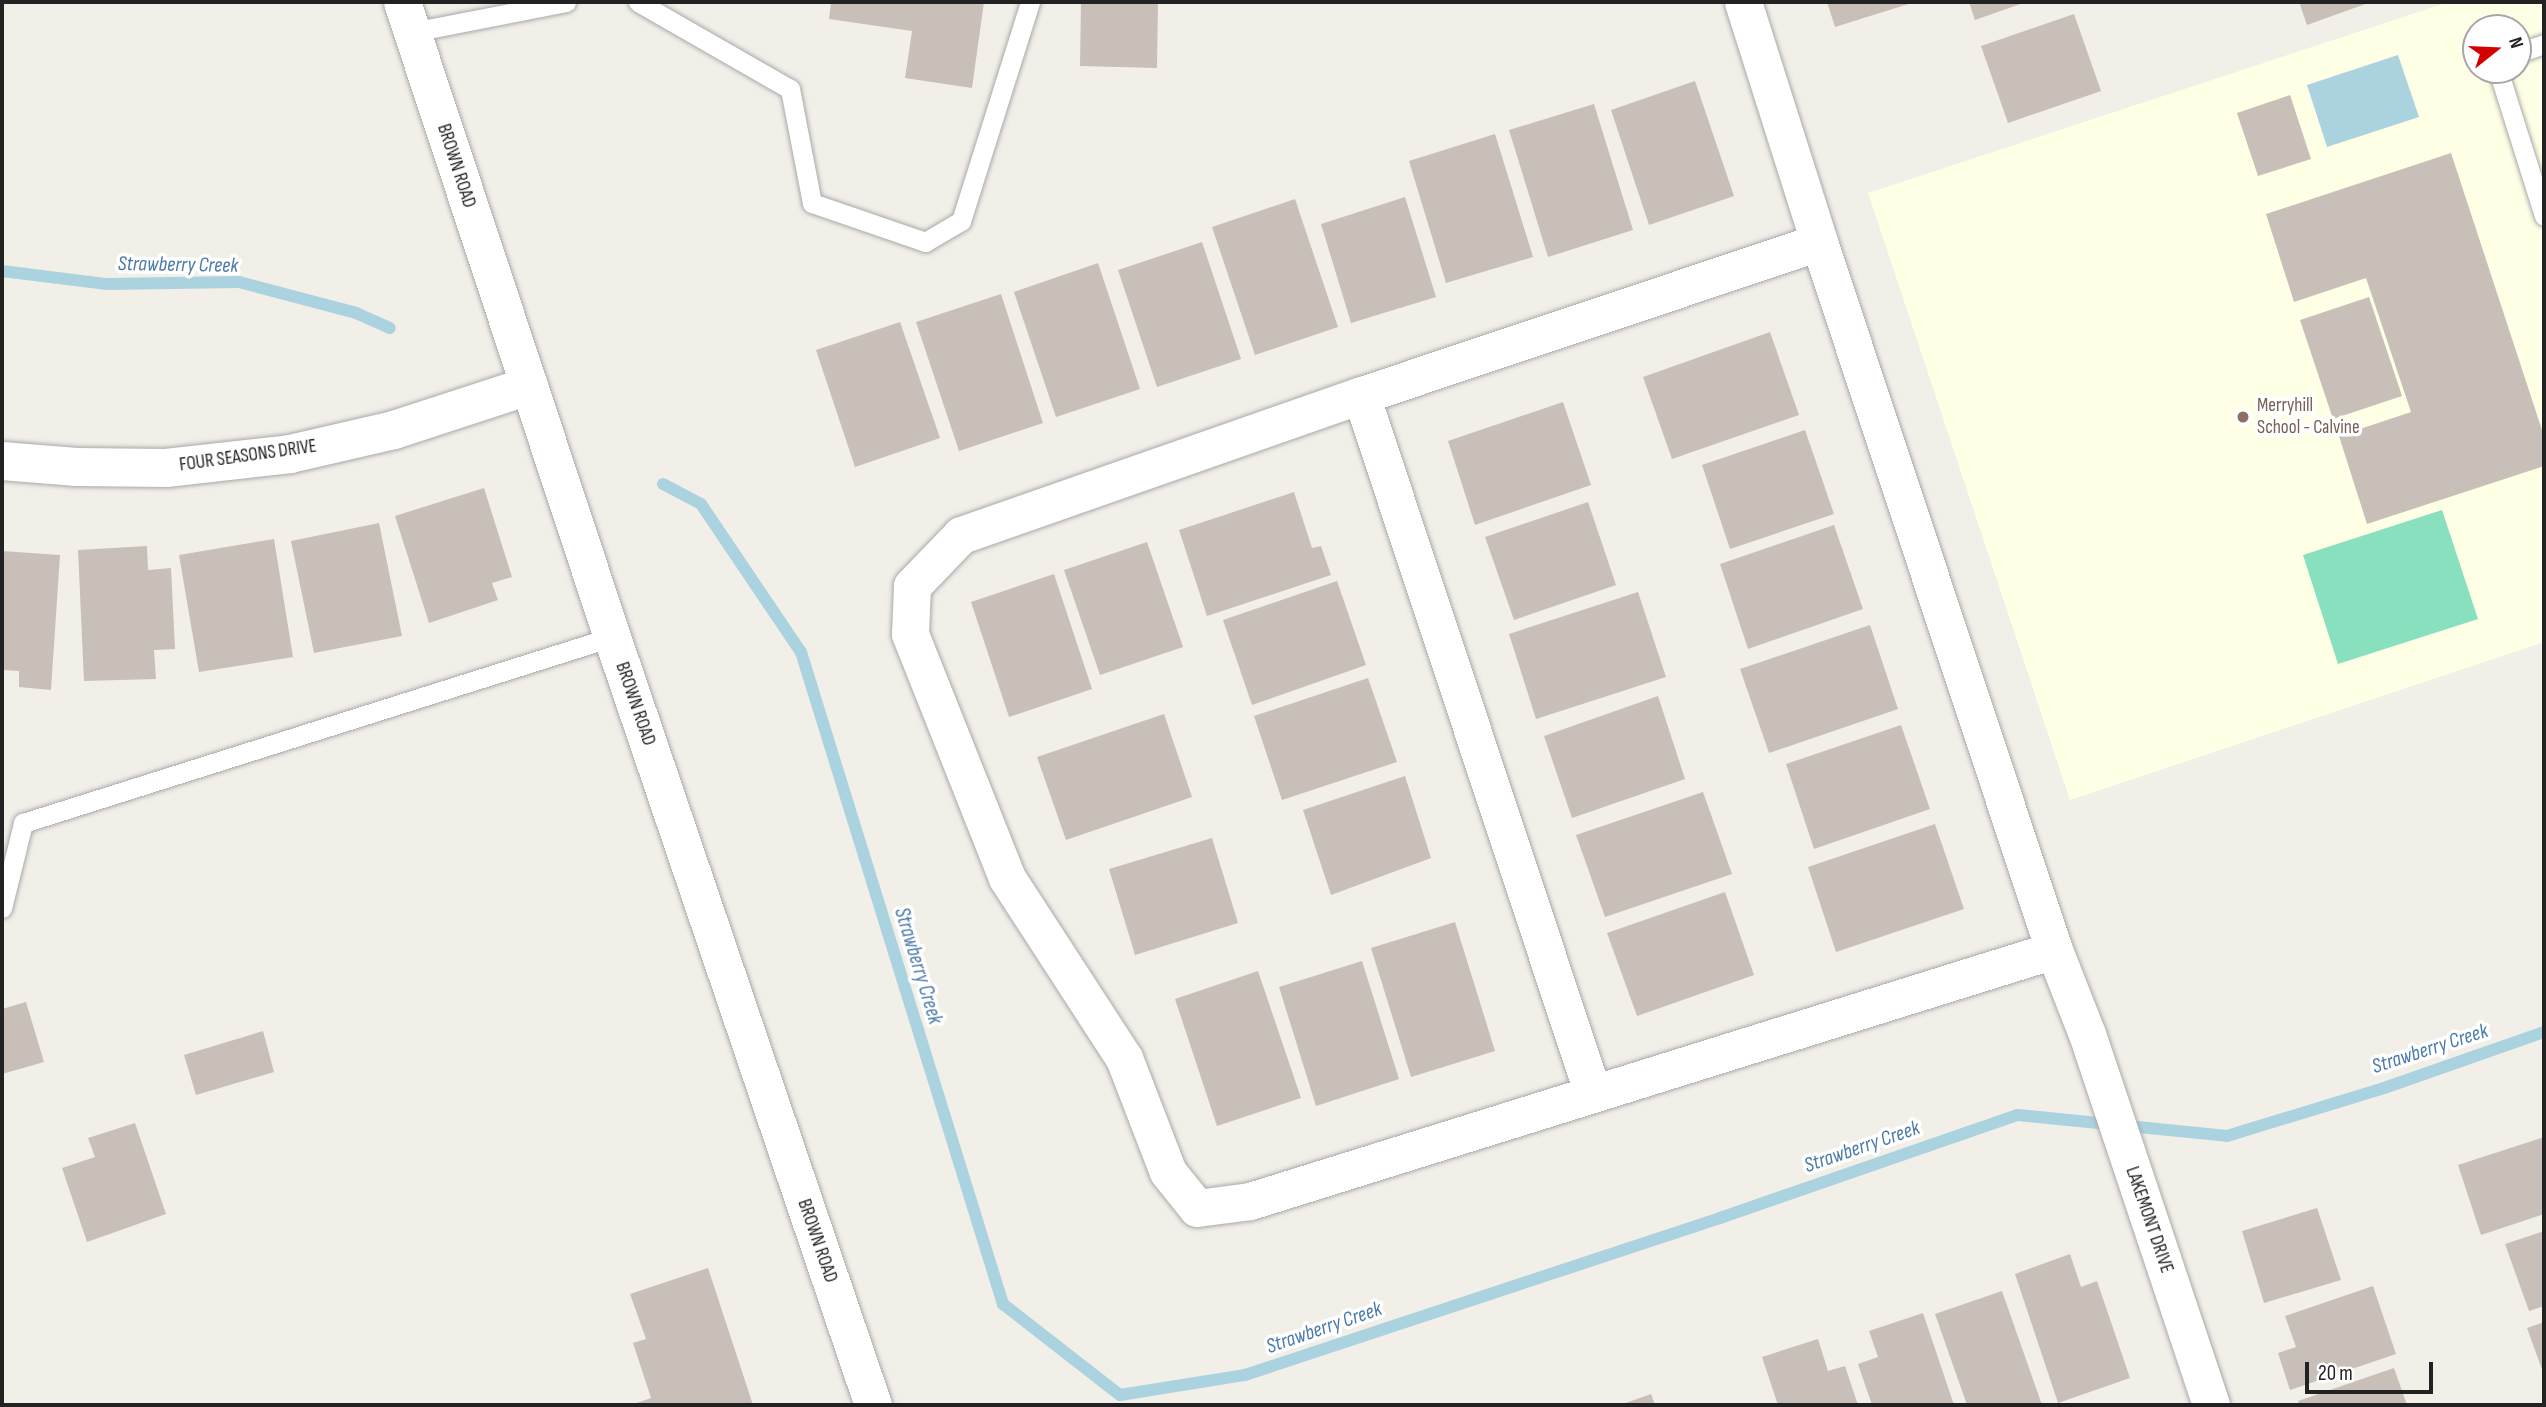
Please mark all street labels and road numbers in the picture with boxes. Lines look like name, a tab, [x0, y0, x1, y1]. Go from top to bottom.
street label: BROWN ROAD	[432, 121, 480, 211]
street label: FOUR SEASONS DRIVE	[178, 435, 318, 477]
street label: BROWN ROAD	[610, 659, 660, 749]
street label: LAKEMONT DRIVE	[2120, 1164, 2178, 1276]
street label: BROWN ROAD	[792, 1196, 842, 1286]

